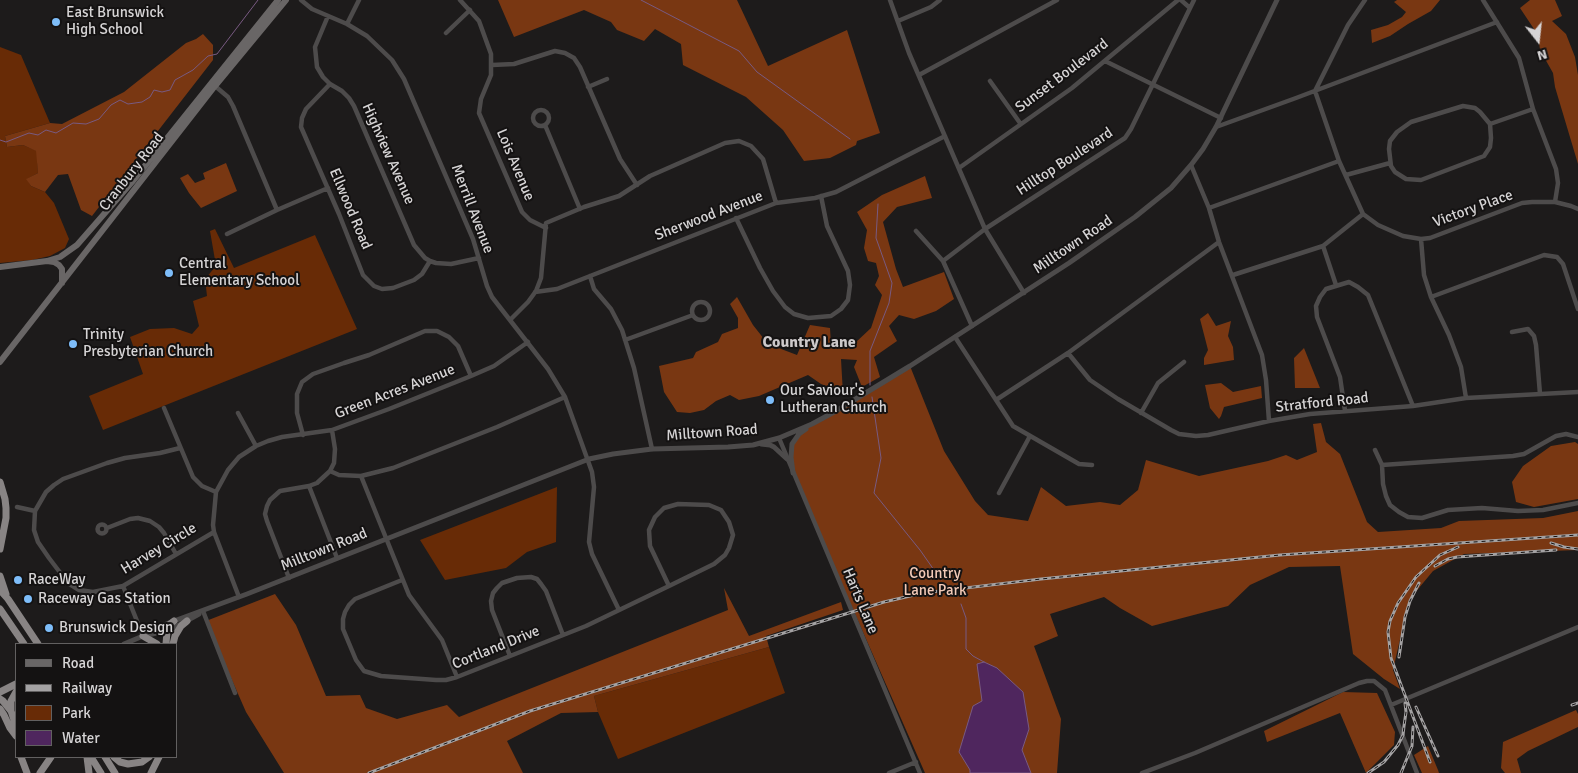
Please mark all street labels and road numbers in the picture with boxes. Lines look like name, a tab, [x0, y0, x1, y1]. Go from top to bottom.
street label: Sunset Boulevard	[1012, 35, 1112, 117]
street label: Highview Avenue	[358, 100, 418, 208]
street label: Hilltop Boulevard	[1013, 124, 1117, 200]
street label: Lois Avenue	[492, 126, 538, 204]
street label: Cranbury Road	[96, 129, 168, 215]
street label: Merrill Avenue	[447, 162, 497, 256]
street label: Ellwood Road	[325, 166, 375, 252]
street label: Victory Place	[1431, 186, 1515, 232]
street label: Sherwood Avenue	[652, 187, 766, 245]
street label: Milltown Road	[1030, 212, 1116, 278]
street label: Green Acres Avenue	[332, 361, 458, 423]
street label: Stratford Road	[1275, 389, 1369, 417]
street label: Milltown Road	[666, 421, 758, 445]
street label: Harvey Circle	[118, 519, 200, 579]
street label: Milltown Road	[278, 524, 370, 576]
street label: Harts Lane	[838, 565, 882, 637]
street label: Cortland Drive	[450, 622, 542, 674]

